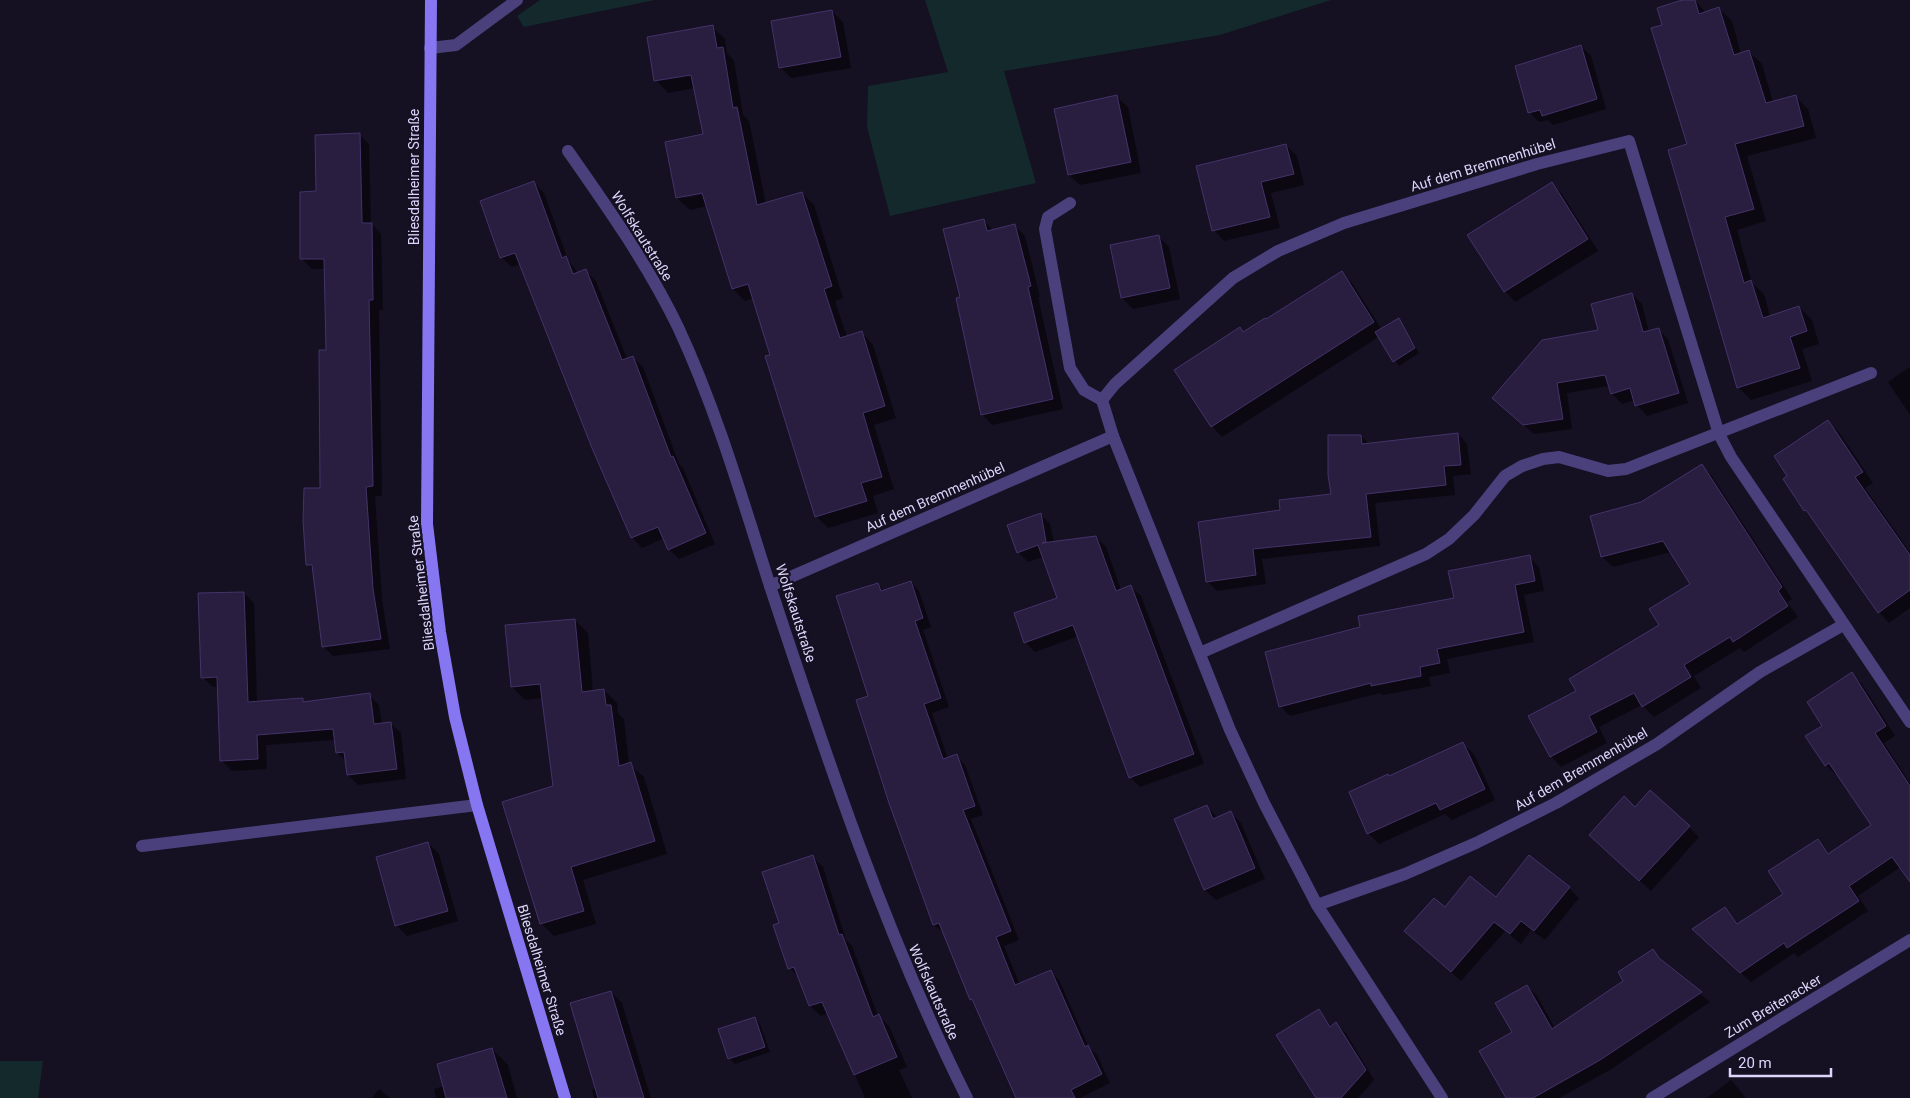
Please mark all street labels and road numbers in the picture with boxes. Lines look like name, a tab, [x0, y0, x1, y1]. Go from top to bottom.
street label: Bliesdalheimer Straße	[406, 109, 422, 245]
street label: Auf dem Bremmenhübel	[1409, 135, 1557, 195]
street label: Wolfskautstraße	[608, 188, 676, 284]
street label: Auf dem Bremmenhübel	[863, 459, 1007, 535]
street label: Bliesdalheimer Straße	[405, 514, 437, 652]
street label: Wolfskautstraße	[773, 562, 819, 664]
street label: Auf dem Bremmenhübel	[1512, 724, 1650, 814]
street label: Bliesdalheimer Straße	[514, 902, 570, 1038]
street label: Wolfskautstraße	[906, 942, 962, 1042]
street label: Zum Breitenacker	[1722, 971, 1824, 1041]

